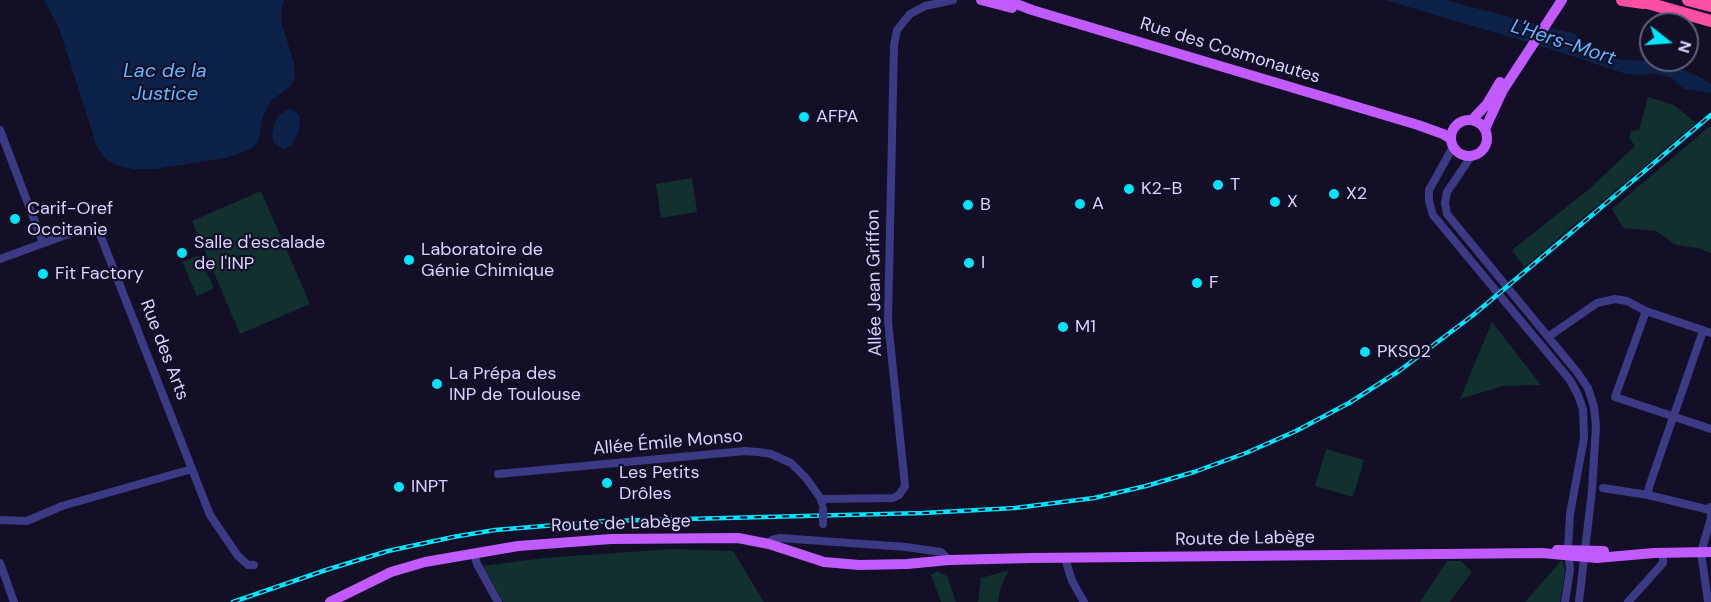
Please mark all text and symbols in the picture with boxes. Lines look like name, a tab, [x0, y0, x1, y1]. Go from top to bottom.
north arrow	[1639, 12, 1699, 72]
street label: Rue des Cosmonautes	[1137, 13, 1323, 89]
water label: L'Hers-Mort	[1508, 15, 1618, 71]
text: N	[1673, 38, 1697, 55]
water label: Lac de la Justice	[123, 60, 207, 107]
place label: AFPA	[816, 106, 858, 128]
marker: AFPA	[797, 110, 811, 124]
place label: T	[1230, 174, 1240, 196]
place label: K2-B	[1141, 178, 1182, 200]
marker: T	[1211, 178, 1225, 192]
marker: K2-B	[1122, 182, 1136, 196]
place label: X2	[1346, 183, 1367, 205]
marker: X2	[1327, 187, 1341, 201]
place label: X	[1287, 191, 1298, 213]
place label: A	[1092, 193, 1104, 215]
place label: B	[980, 194, 991, 216]
marker: X	[1268, 195, 1282, 209]
marker: A	[1073, 197, 1087, 211]
place label: Carif-Oref Occitanie	[27, 198, 113, 240]
marker: B	[961, 198, 975, 212]
street label: Allée Jean Griffon	[863, 209, 887, 357]
marker: Carif-Oref Occitanie	[8, 212, 22, 226]
place label: Salle d'escalade de l'INP	[194, 232, 325, 274]
place label: Laboratoire de Génie Chimique	[421, 239, 554, 282]
marker: Salle d'escalade de l'INP	[175, 246, 189, 260]
place label: I	[981, 252, 985, 274]
marker: Laboratoire de Génie Chimique	[402, 253, 416, 267]
marker: I	[962, 256, 976, 270]
place label: Fit Factory	[55, 263, 144, 285]
marker: Fit Factory	[36, 267, 50, 281]
place label: F	[1209, 272, 1219, 294]
marker: F	[1190, 276, 1204, 290]
street label: Rue des Arts	[135, 297, 193, 403]
place label: M1	[1075, 316, 1096, 338]
marker: M1	[1056, 320, 1070, 334]
place label: PKS02	[1377, 341, 1431, 363]
marker: PKS02	[1358, 345, 1372, 359]
place label: La Prépa des INP de Toulouse	[449, 363, 581, 406]
marker: La Prépa des INP de Toulouse	[430, 377, 444, 391]
street label: Allée Émile Monso	[592, 426, 744, 460]
place label: Les Petits Drôles	[619, 462, 699, 504]
place label: INPT	[411, 476, 448, 498]
marker: Les Petits Drôles	[600, 476, 614, 490]
marker: INPT	[392, 480, 406, 494]
street label: Route de Labège	[551, 511, 691, 537]
street label: Route de Labège	[1175, 527, 1315, 551]

